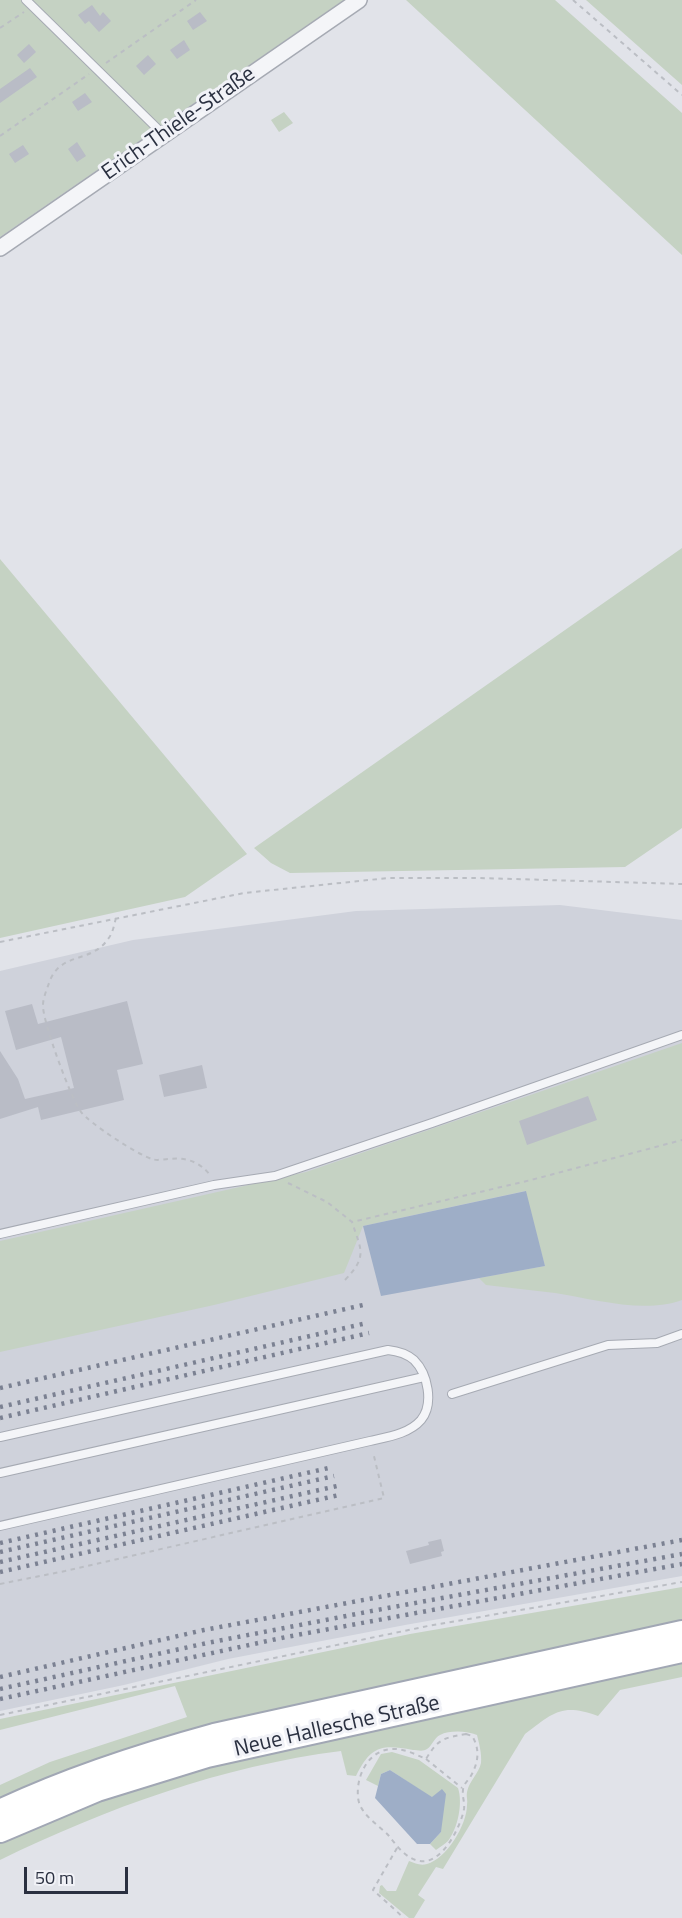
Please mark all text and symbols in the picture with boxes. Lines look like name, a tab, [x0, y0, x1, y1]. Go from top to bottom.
street label: Erich-Thiele-Straße	[97, 61, 261, 187]
street label: Neue Hallesche Straße	[232, 1691, 442, 1763]
scale bar	[27, 1855, 130, 1893]
text: 50 m	[35, 1864, 74, 1891]

